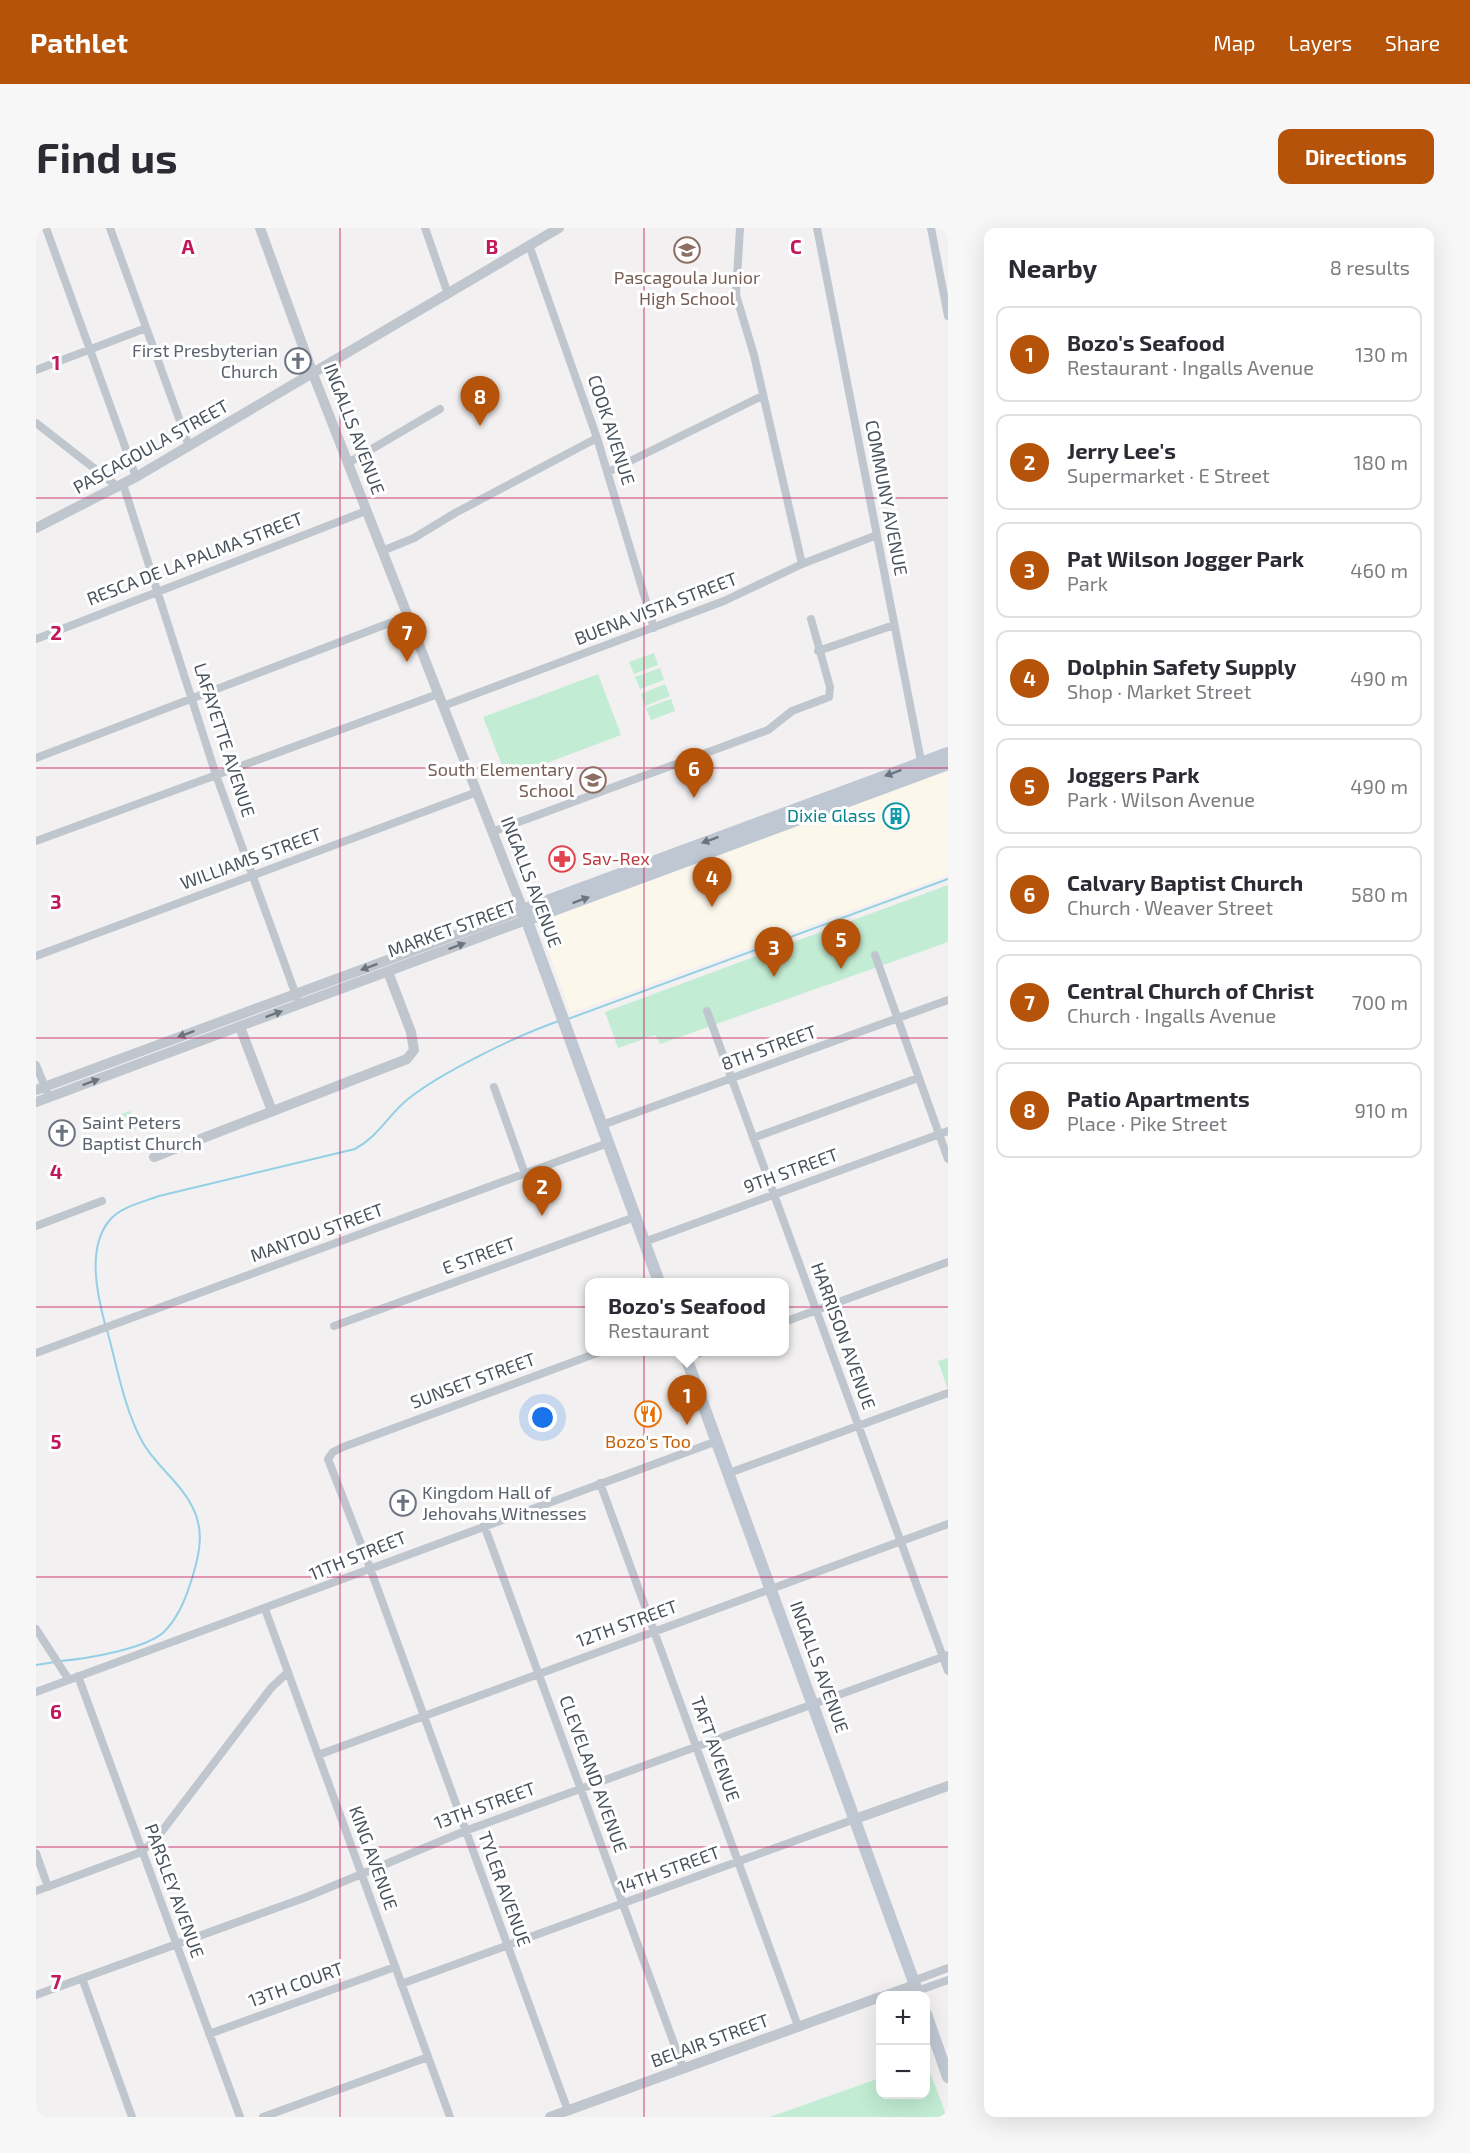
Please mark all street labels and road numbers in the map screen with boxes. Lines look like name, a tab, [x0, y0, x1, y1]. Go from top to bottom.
street label: INGALLS AVENUE	[320, 360, 390, 497]
street label: COOK AVENUE	[584, 372, 640, 488]
street label: PASCAGOULA STREET	[69, 394, 233, 498]
street label: COMMUNY AVENUE	[861, 418, 913, 577]
street label: RESCA DE LA PALMA STREET	[83, 506, 306, 609]
street label: BUENA VISTA STREET	[571, 567, 741, 649]
street label: LAFAYETTE AVENUE	[190, 660, 260, 819]
street label: INGALLS AVENUE	[497, 813, 567, 950]
street label: WILLIAMS STREET	[177, 822, 325, 894]
street label: MARKET STREET	[384, 894, 519, 961]
street label: 8TH STREET	[718, 1019, 820, 1074]
street label: 9TH STREET	[740, 1143, 841, 1197]
street label: MANTOU STREET	[247, 1198, 387, 1266]
street label: E STREET	[439, 1231, 519, 1278]
street label: HARRISON AVENUE	[807, 1259, 881, 1412]
street label: SUNSET STREET	[407, 1347, 539, 1413]
street label: 11TH STREET	[306, 1525, 410, 1585]
street label: 12TH STREET	[573, 1594, 681, 1652]
street label: INGALLS AVENUE	[786, 1598, 854, 1735]
street label: CLEVELAND AVENUE	[555, 1692, 633, 1855]
street label: TAFT AVENUE	[687, 1693, 745, 1804]
street label: 13TH STREET	[431, 1776, 539, 1834]
street label: KING AVENUE	[345, 1803, 403, 1913]
street label: PARSLEY AVENUE	[140, 1820, 209, 1961]
street label: TYLER AVENUE	[474, 1828, 536, 1949]
street label: 14TH STREET	[615, 1840, 723, 1898]
street label: 13TH COURT	[245, 1957, 346, 2011]
street label: BELAIR STREET	[648, 2008, 772, 2072]

